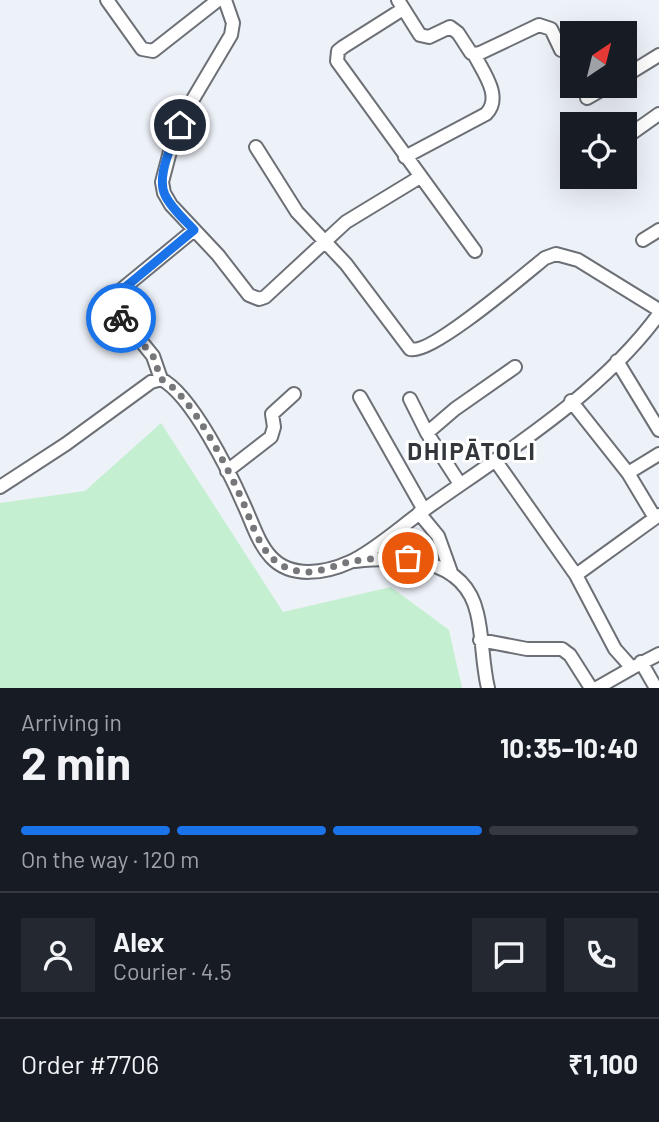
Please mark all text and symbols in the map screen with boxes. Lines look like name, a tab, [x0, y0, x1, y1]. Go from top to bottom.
north arrow	[560, 21, 637, 98]
map controls	[560, 21, 637, 189]
pin	[150, 95, 210, 155]
icon: home	[161, 106, 199, 144]
button: locate	[560, 112, 637, 189]
courier	[86, 283, 156, 353]
icon: bike	[102, 299, 140, 337]
district label: DHIPĀTOLI	[407, 436, 537, 465]
pin	[378, 528, 438, 588]
icon: bag	[389, 539, 427, 577]
text: Arriving in	[21, 708, 122, 736]
text: 10:35–10:40	[500, 732, 638, 763]
text: 2 min	[21, 734, 131, 789]
text: On the way · 120 m	[21, 845, 199, 873]
button: person	[21, 918, 95, 992]
button: chat	[472, 918, 546, 992]
button: phone	[564, 918, 638, 992]
text: Alex	[113, 926, 164, 957]
text: Courier · 4.5	[113, 957, 232, 985]
text: Order #7706	[21, 1048, 159, 1079]
text: ₹1,100	[568, 1048, 638, 1079]

